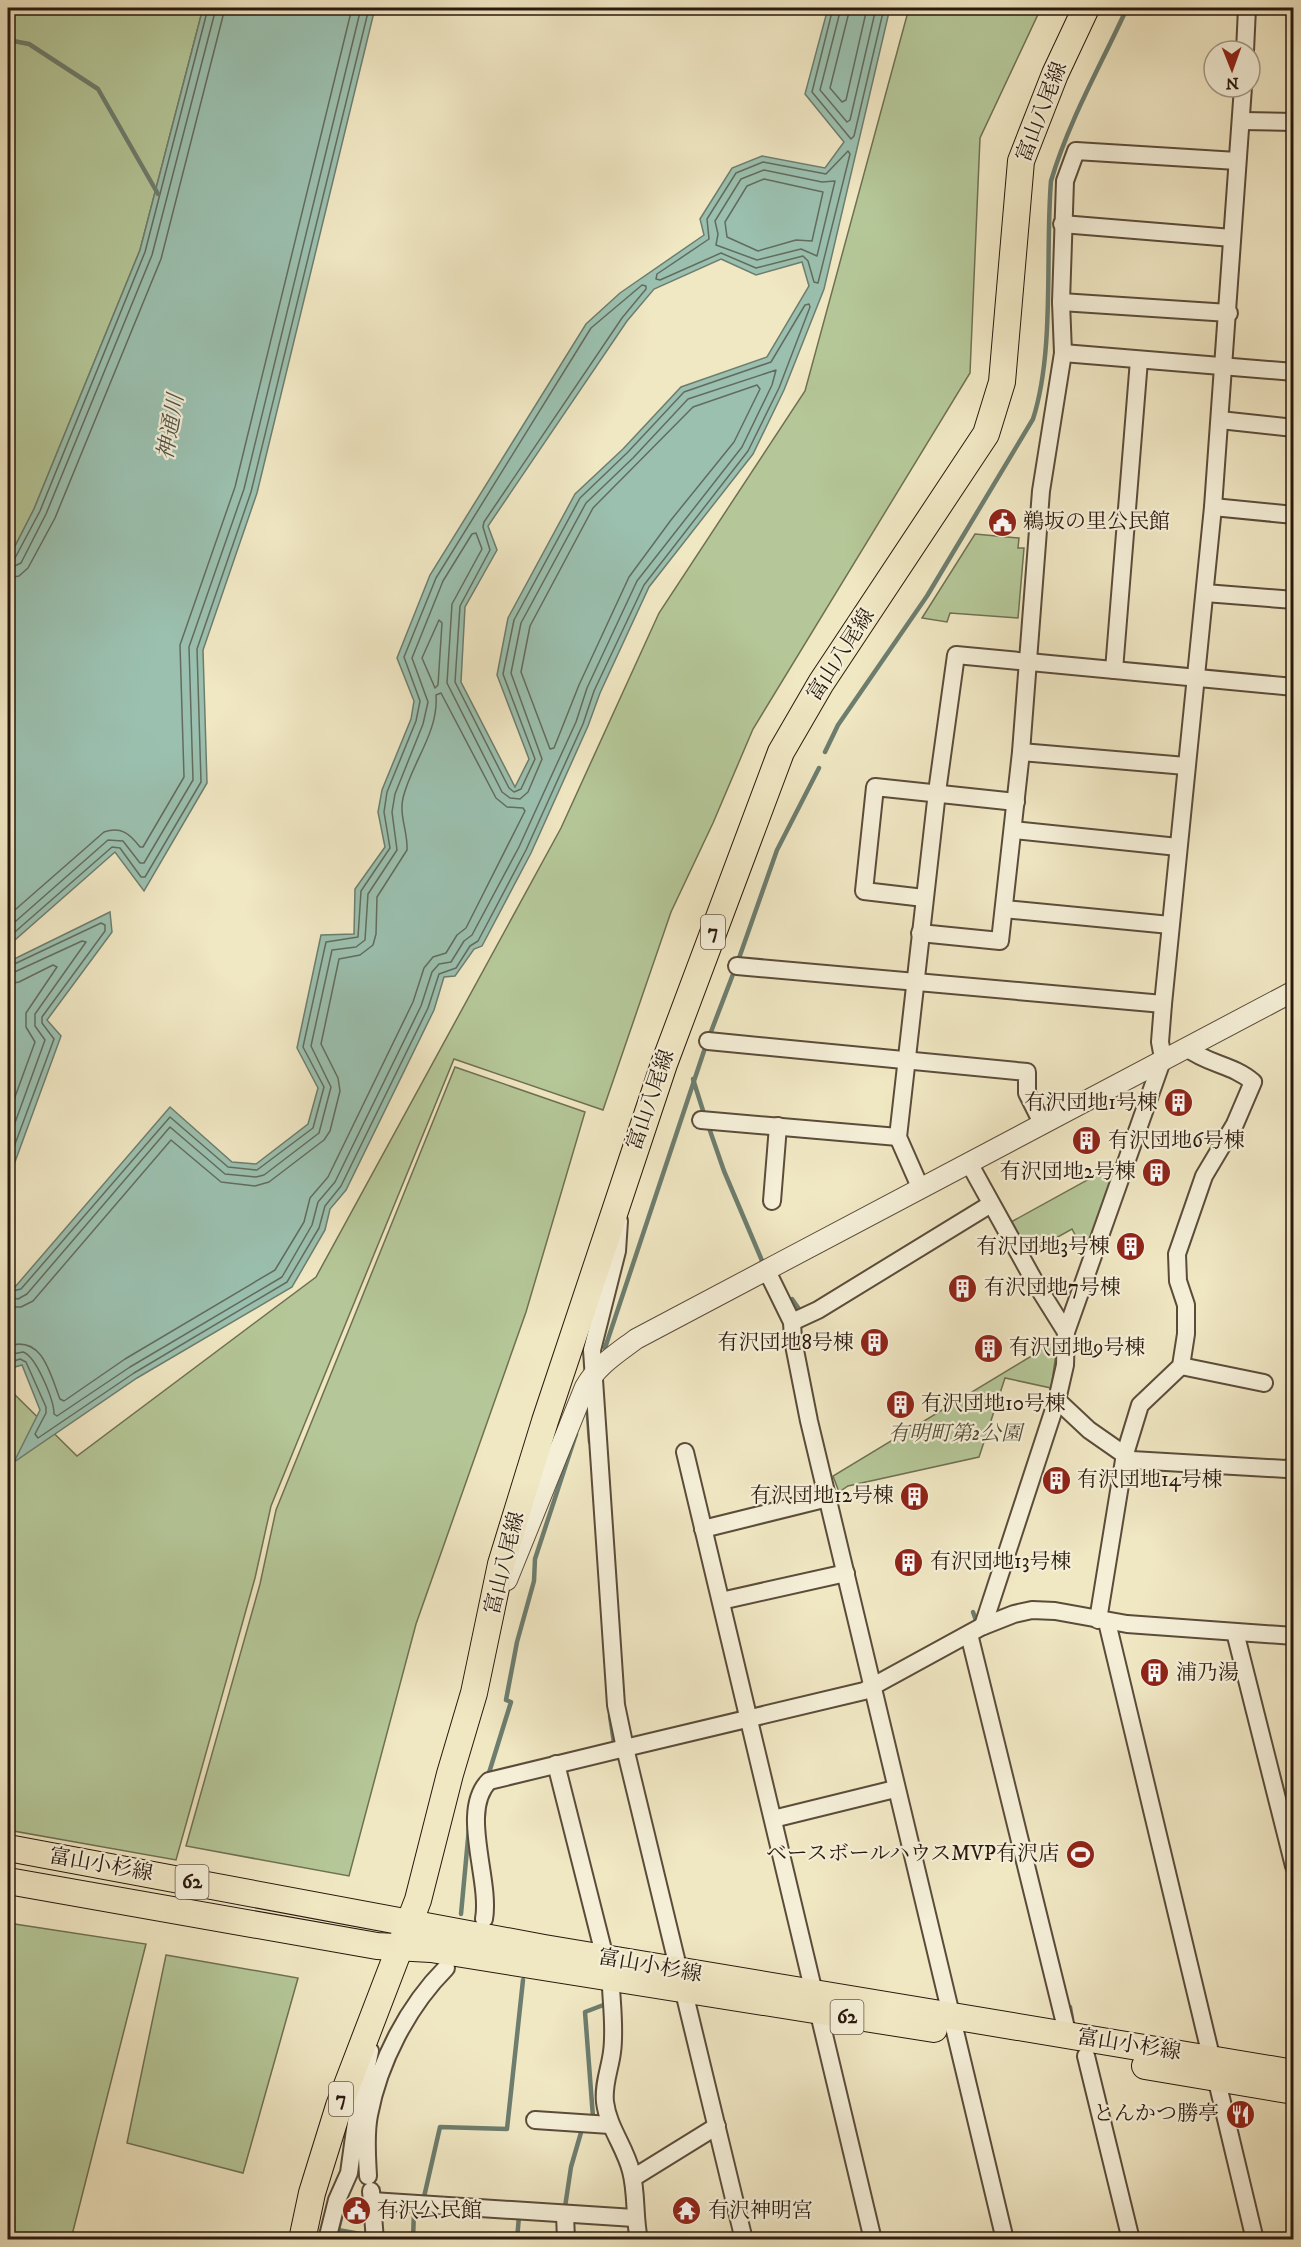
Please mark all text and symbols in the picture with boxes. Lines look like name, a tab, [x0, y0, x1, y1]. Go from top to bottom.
north arrow	[1202, 39, 1262, 99]
street label: 富山八尾線	[1011, 58, 1073, 166]
text: N	[1226, 73, 1239, 93]
water label: 神通川	[152, 390, 190, 462]
public building icon: 鵜坂の里公民館	[986, 506, 1018, 538]
place label: 鵜坂の里公民館	[1023, 509, 1170, 535]
street label: 富山八尾線	[802, 604, 880, 706]
road number: 7	[701, 915, 725, 949]
street label: 富山八尾線	[622, 1046, 680, 1154]
building icon: 有沢団地1号棟	[1163, 1087, 1195, 1119]
place label: 有沢団地1号棟	[1024, 1090, 1158, 1116]
building icon: 有沢団地6号棟	[1071, 1125, 1103, 1157]
place label: 有沢団地6号棟	[1108, 1128, 1245, 1154]
building icon: 有沢団地2号棟	[1141, 1156, 1173, 1188]
place label: 有沢団地2号棟	[1000, 1159, 1136, 1185]
building icon: 有沢団地3号棟	[1115, 1231, 1147, 1263]
place label: 有沢団地3号棟	[976, 1234, 1110, 1260]
building icon: 有沢団地7号棟	[947, 1272, 979, 1304]
place label: 有沢団地7号棟	[984, 1275, 1121, 1301]
building icon: 有沢団地8号棟	[859, 1327, 891, 1359]
place label: 有沢団地8号棟	[717, 1330, 854, 1356]
building icon: 有沢団地9号棟	[972, 1332, 1004, 1364]
place label: 有沢団地9号棟	[1009, 1335, 1145, 1361]
building icon: 有沢団地10号棟	[884, 1388, 916, 1420]
place label: 有沢団地10号棟	[921, 1391, 1066, 1417]
park label: 有明町第2公園	[888, 1421, 1025, 1447]
building icon: 有沢団地14号棟	[1040, 1464, 1072, 1496]
place label: 有沢団地14号棟	[1077, 1467, 1223, 1493]
building icon: 有沢団地12号棟	[899, 1480, 931, 1512]
place label: 有沢団地12号棟	[750, 1483, 894, 1509]
street label: 富山八尾線	[480, 1509, 530, 1617]
building icon: 有沢団地13号棟	[893, 1546, 925, 1578]
place label: 有沢団地13号棟	[930, 1549, 1072, 1575]
building icon: 浦乃湯	[1139, 1657, 1171, 1689]
place label: 浦乃湯	[1176, 1660, 1239, 1686]
sports icon: ベースボールハウスMVP有沢店	[1064, 1838, 1096, 1870]
place label: ベースボールハウスMVP有沢店	[766, 1841, 1059, 1867]
street label: 富山小杉線	[47, 1843, 155, 1887]
road number: 62	[176, 1865, 208, 1899]
street label: 富山小杉線	[596, 1944, 704, 1988]
road number: 62	[830, 2000, 864, 2034]
street label: 富山小杉線	[1075, 2024, 1183, 2066]
road number: 7	[329, 2082, 353, 2116]
restaurant icon: とんかつ勝亭	[1224, 2098, 1256, 2130]
place label: とんかつ勝亭	[1093, 2101, 1219, 2127]
public building icon: 有沢公民館	[340, 2195, 372, 2227]
temple icon: 有沢神明宮	[671, 2195, 703, 2227]
place label: 有沢公民館	[377, 2198, 482, 2224]
place label: 有沢神明宮	[708, 2198, 813, 2224]

